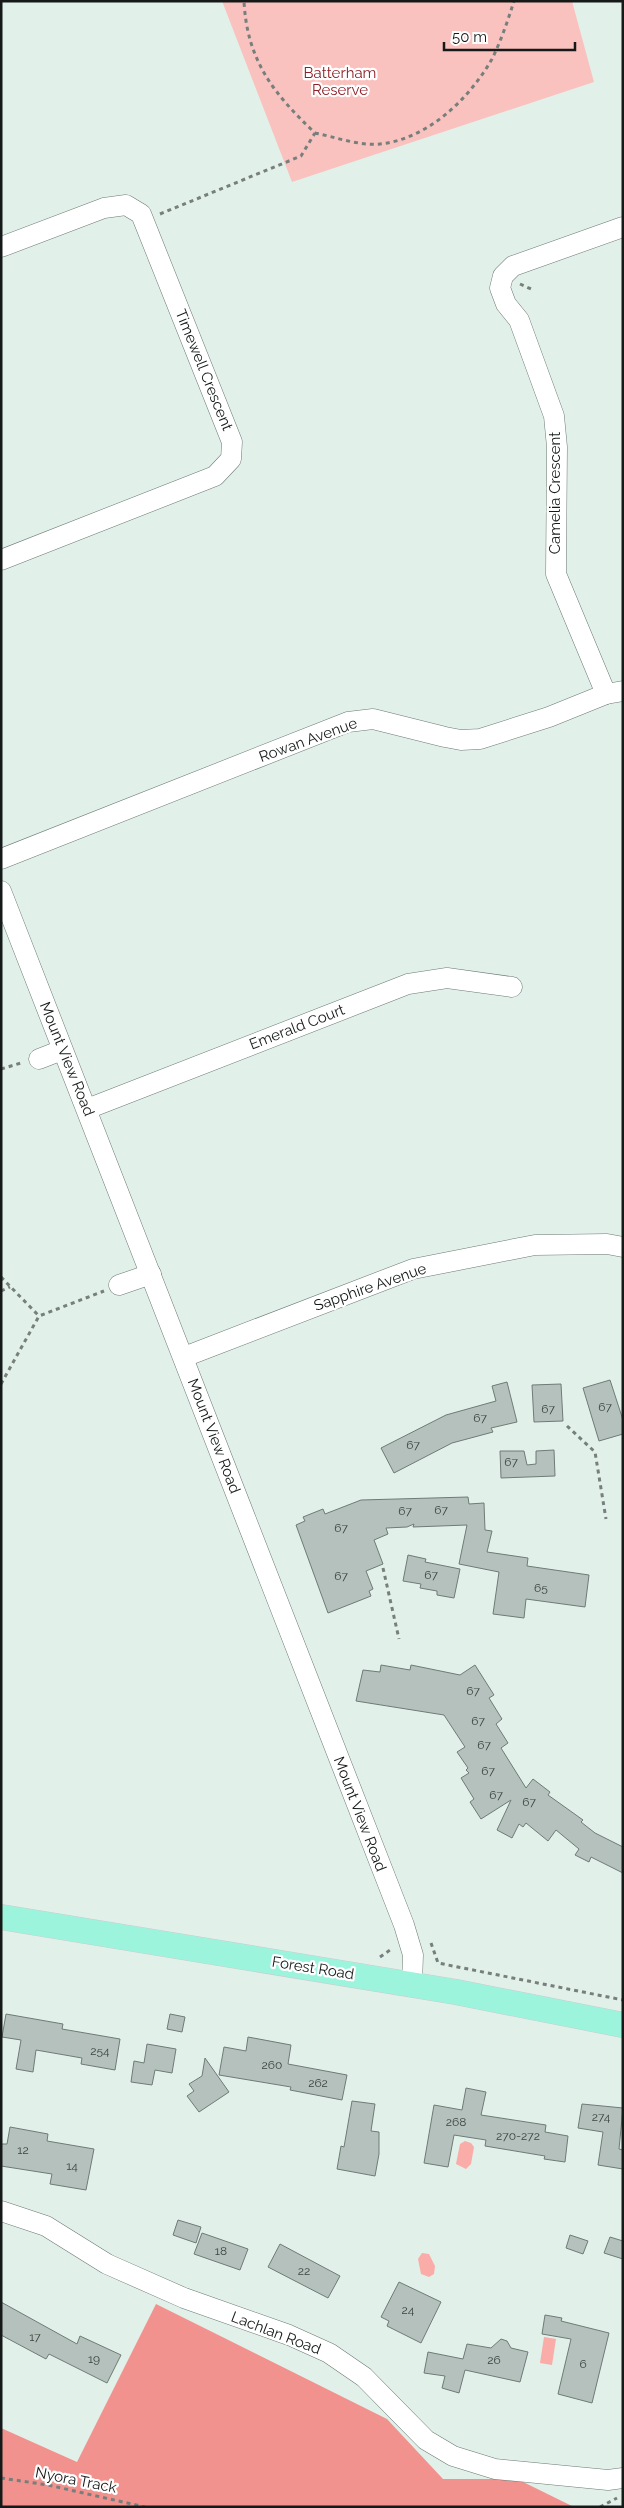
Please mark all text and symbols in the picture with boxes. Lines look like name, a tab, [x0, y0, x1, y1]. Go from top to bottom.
scale bar	[444, 20, 575, 52]
text: 50 m	[452, 28, 487, 46]
park label: Batterham Reserve	[304, 64, 376, 99]
street label: Timewell Crescent	[171, 307, 237, 433]
street label: Camelia Crescent	[546, 432, 564, 554]
street label: Rowan Avenue	[256, 714, 360, 766]
street label: Mount View Road	[36, 999, 98, 1119]
street label: Emerald Court	[247, 1001, 347, 1053]
street label: Sapphire Avenue	[311, 1259, 429, 1315]
street label: Mount View Road	[184, 1376, 244, 1496]
house number: 67	[598, 1400, 612, 1414]
house number: 67	[541, 1402, 555, 1416]
house number: 67	[473, 1411, 487, 1425]
house number: 67	[406, 1438, 420, 1452]
house number: 67	[504, 1455, 518, 1469]
house number: 67	[434, 1503, 448, 1517]
house number: 67	[398, 1504, 412, 1518]
house number: 67	[334, 1521, 348, 1535]
house number: 67	[424, 1568, 438, 1582]
house number: 67	[334, 1569, 348, 1583]
house number: 65	[534, 1581, 548, 1595]
house number: 67	[466, 1684, 480, 1698]
house number: 67	[471, 1714, 485, 1728]
house number: 67	[477, 1738, 491, 1752]
street label: Mount View Road	[330, 1754, 390, 1874]
house number: 67	[481, 1764, 495, 1778]
house number: 67	[489, 1788, 503, 1802]
house number: 67	[522, 1795, 536, 1809]
street label: Forest Road	[271, 1953, 355, 1983]
house number: 254	[90, 2044, 110, 2058]
house number: 260	[262, 2058, 282, 2072]
house number: 262	[308, 2076, 328, 2090]
house number: 274	[592, 2110, 611, 2124]
house number: 268	[446, 2115, 466, 2129]
house number: 270-272	[496, 2129, 540, 2143]
house number: 12	[17, 2143, 29, 2157]
house number: 14	[66, 2159, 78, 2173]
house number: 18	[215, 2244, 227, 2258]
house number: 22	[298, 2264, 310, 2278]
house number: 24	[402, 2303, 415, 2317]
street label: Lachlan Road	[229, 2308, 323, 2358]
house number: 17	[29, 2330, 41, 2344]
house number: 19	[88, 2352, 100, 2366]
house number: 26	[487, 2353, 501, 2367]
house number: 6	[579, 2357, 587, 2371]
street label: Nyora Track	[34, 2463, 118, 2497]

